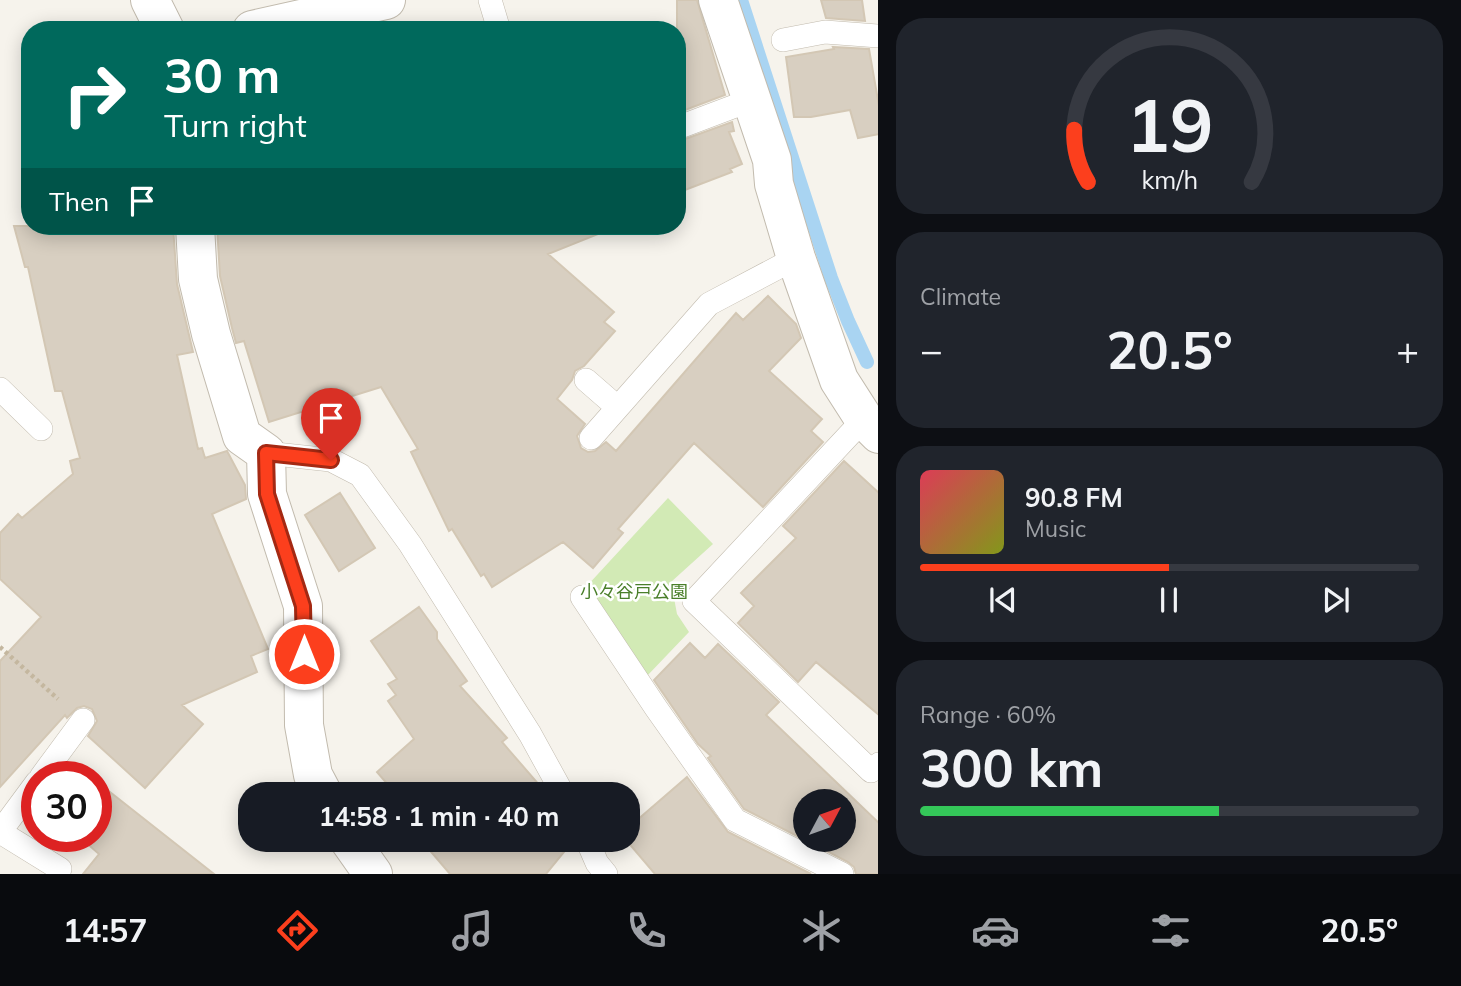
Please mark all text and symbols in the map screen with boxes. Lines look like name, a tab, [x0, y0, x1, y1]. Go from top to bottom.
text: 30 m	[164, 44, 280, 105]
icon: right	[49, 49, 140, 140]
text: 19	[1126, 79, 1213, 170]
text: Turn right	[164, 105, 307, 145]
text: km/h	[1141, 164, 1198, 195]
icon: arrive	[123, 182, 161, 220]
text: Then	[49, 185, 109, 218]
text: Climate	[920, 282, 1001, 311]
text: 20.5°	[1106, 317, 1233, 382]
text: −	[920, 326, 943, 374]
text: +	[1396, 326, 1419, 374]
pin	[301, 388, 361, 460]
icon: arrive	[312, 399, 350, 437]
text: 90.8 FM	[1025, 481, 1123, 514]
text: Music	[1025, 514, 1086, 543]
park label: 小々谷戸公園	[580, 580, 688, 603]
icon: previous	[984, 581, 1022, 619]
icon: pause	[1150, 581, 1188, 619]
icon: next	[1317, 581, 1355, 619]
position arrow	[267, 617, 341, 691]
text: Range · 60%	[920, 700, 1056, 729]
text: 300 km	[920, 735, 1103, 800]
speed limit sign: 30	[21, 761, 112, 852]
north arrow	[793, 789, 856, 852]
map controls	[793, 789, 856, 852]
text: 14:58 · 1 min · 40 m	[319, 800, 559, 833]
icon: directions	[273, 906, 322, 955]
icon: music	[448, 906, 497, 955]
icon: phone	[622, 906, 671, 955]
icon: climate	[797, 906, 846, 955]
icon: car	[971, 906, 1020, 955]
icon: filters	[1146, 906, 1195, 955]
text: 14:57	[63, 910, 148, 950]
text: 20.5°	[1320, 910, 1398, 950]

